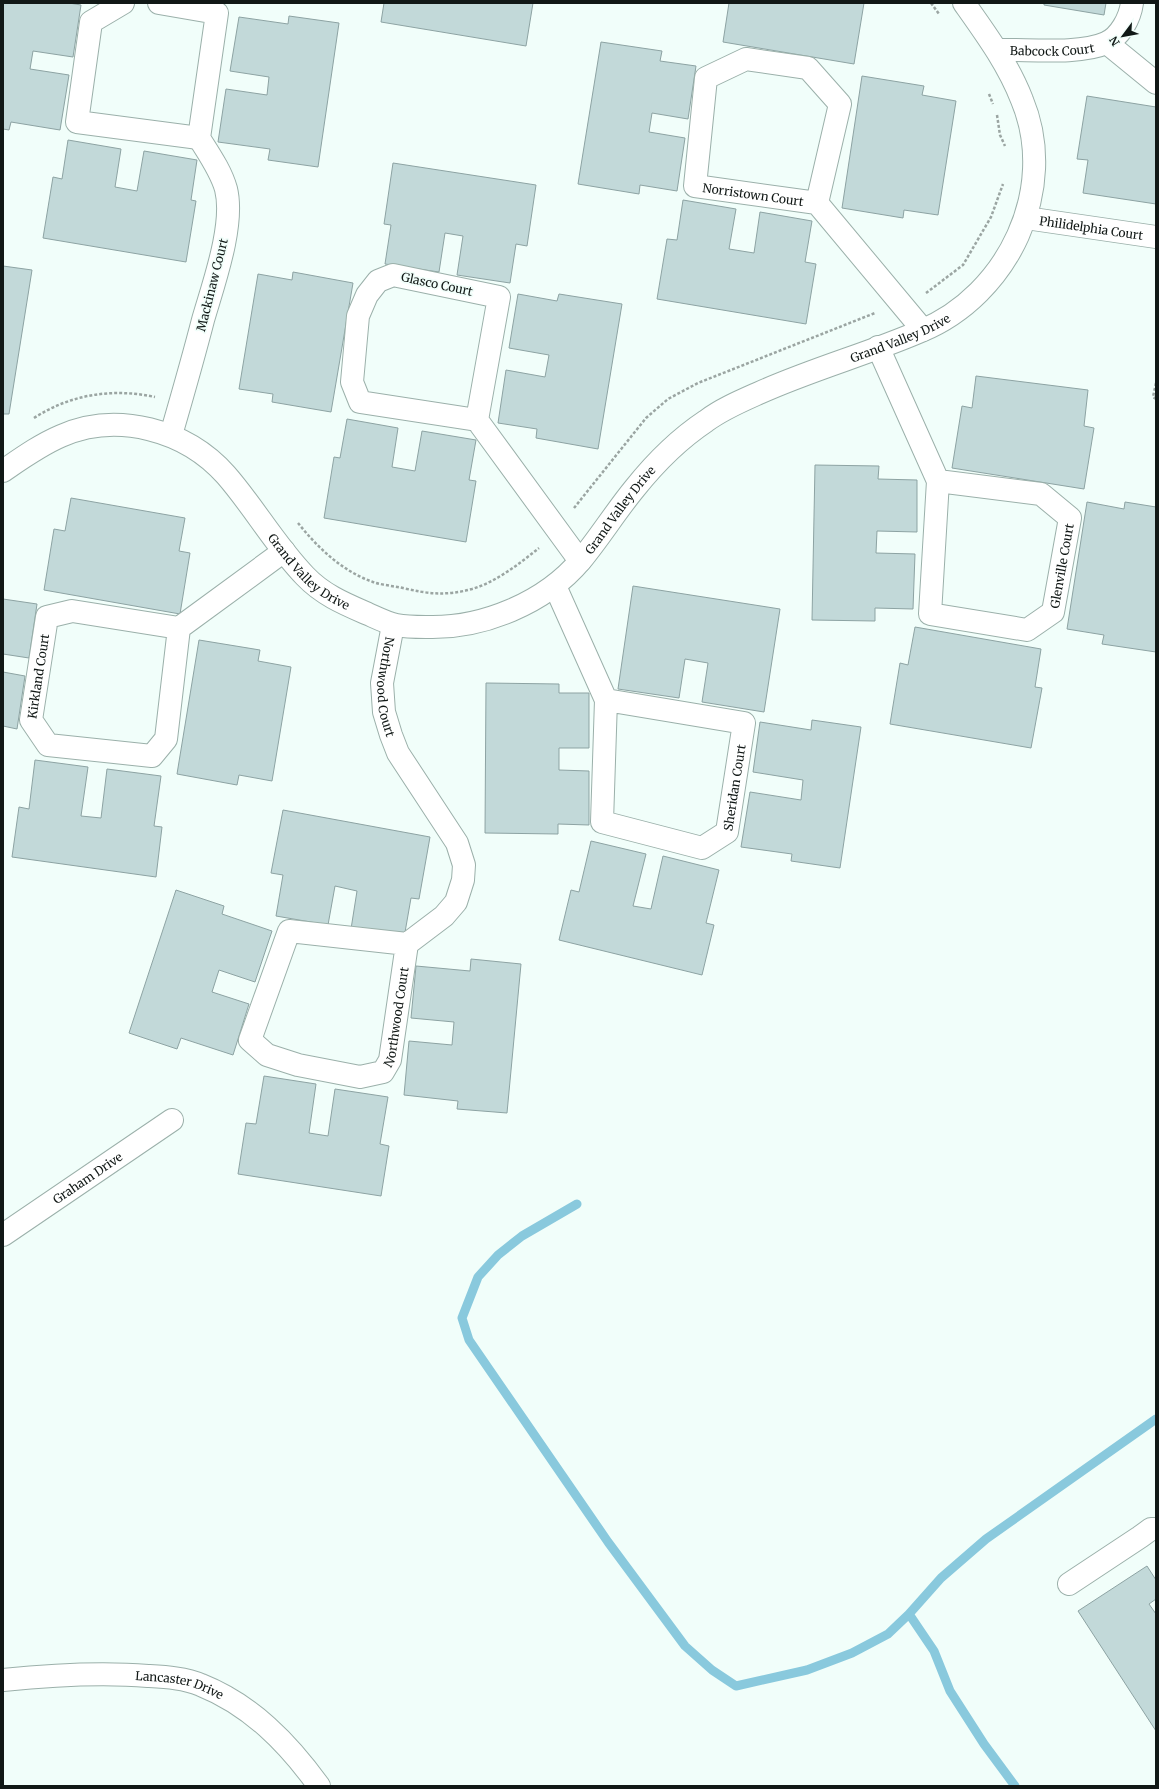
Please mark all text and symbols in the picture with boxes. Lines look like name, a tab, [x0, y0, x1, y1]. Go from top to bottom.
north arrow	[1103, 16, 1143, 56]
text: N	[1106, 34, 1123, 49]
street label: Babcock Court	[1010, 40, 1096, 58]
street label: Norristown Court	[702, 180, 805, 209]
street label: Philidelphia Court	[1038, 213, 1144, 243]
street label: Mackinaw Court	[193, 237, 231, 333]
street label: Glasco Court	[400, 269, 474, 299]
street label: Grand Valley Drive	[848, 310, 953, 365]
street label: Grand Valley Drive	[581, 463, 658, 557]
street label: Glenville Court	[1046, 522, 1076, 609]
street label: Grand Valley Drive	[265, 530, 352, 612]
street label: Kirkland Court	[24, 632, 52, 720]
street label: Northwood Court	[374, 636, 399, 739]
street label: Sheridan Court	[720, 743, 748, 832]
street label: Northwood Court	[380, 966, 411, 1070]
street label: Graham Drive	[50, 1149, 125, 1206]
street label: Lancaster Drive	[135, 1668, 226, 1702]

